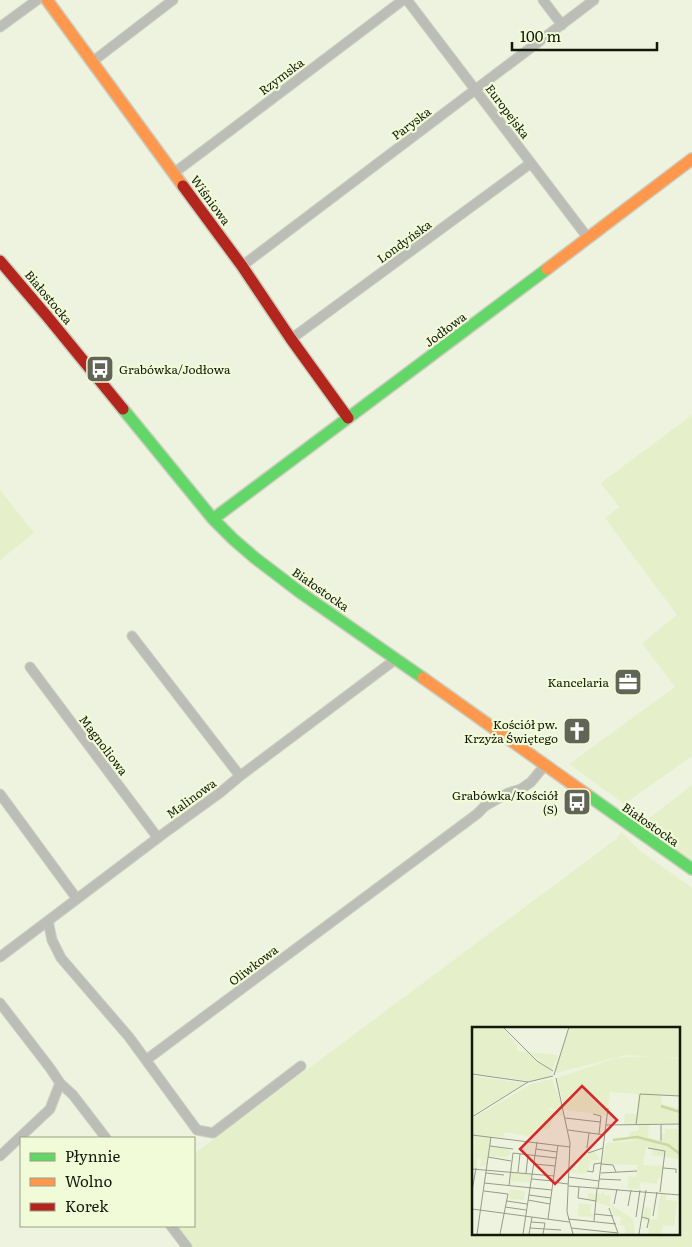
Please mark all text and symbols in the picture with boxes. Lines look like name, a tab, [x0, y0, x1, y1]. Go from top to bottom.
scale bar	[512, 20, 657, 52]
text: 100 m	[520, 24, 561, 47]
street label: Rzymska	[255, 53, 308, 99]
street label: Europejska	[482, 80, 535, 142]
street label: Paryska	[388, 102, 435, 144]
street label: Wiśniowa	[187, 171, 236, 229]
street label: Londyńska	[373, 215, 435, 267]
street label: Białostocka	[21, 266, 77, 328]
street label: Jodłowa	[420, 307, 470, 351]
bus stop icon: Grabówka/Jodłowa	[85, 354, 115, 384]
place label: Grabówka/Jodłowa	[119, 360, 231, 378]
street label: Białostocka	[289, 563, 354, 616]
office icon: Kancelaria	[613, 667, 643, 697]
place label: Kancelaria	[547, 673, 610, 691]
street label: Magnoliowa	[75, 711, 133, 779]
place label: Kościół pw. Krzyża Świętego	[464, 715, 558, 747]
church icon: Kościół pw. Krzyża Świętego	[562, 716, 592, 746]
street label: Malinowa	[162, 773, 220, 822]
place label: Grabówka/Kościół (S)	[452, 786, 558, 818]
bus stop icon: Grabówka/Kościół (S)	[562, 787, 592, 817]
street label: Białostocka	[619, 798, 684, 851]
street label: Oliwkowa	[225, 940, 282, 990]
inset map	[472, 1027, 680, 1234]
legend	[20, 1137, 195, 1227]
text: Płynnie	[65, 1144, 120, 1167]
text: Wolno	[65, 1169, 112, 1192]
text: Korek	[65, 1194, 109, 1217]

